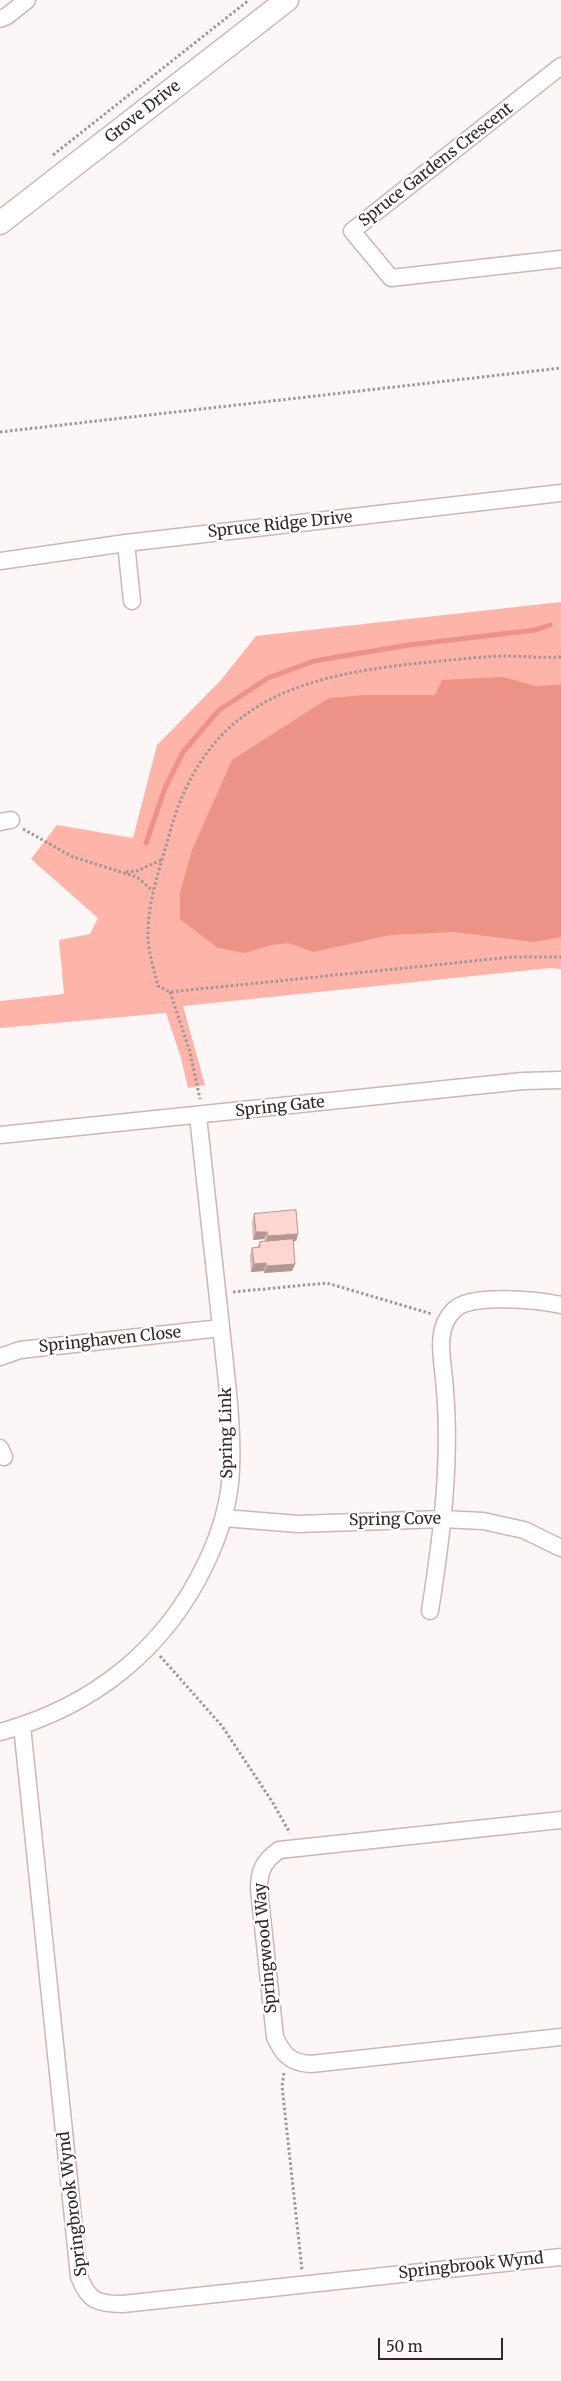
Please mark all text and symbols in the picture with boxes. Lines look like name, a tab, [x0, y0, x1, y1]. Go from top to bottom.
street label: Grove Drive	[102, 77, 184, 147]
street label: Spruce Gardens Crescent	[355, 99, 517, 231]
street label: Spruce Ridge Drive	[207, 508, 353, 542]
street label: Spring Gate	[234, 1093, 326, 1121]
street label: Springhaven Close	[38, 1323, 182, 1357]
street label: Spring Link	[217, 1387, 237, 1479]
street label: Spring Cove	[349, 1510, 441, 1530]
street label: Springwood Way	[251, 1882, 281, 2014]
street label: Springbrook Wynd	[55, 2130, 91, 2278]
street label: Springbrook Wynd	[397, 2249, 545, 2283]
scale bar	[381, 2328, 506, 2360]
text: 50 m	[386, 2337, 423, 2356]

